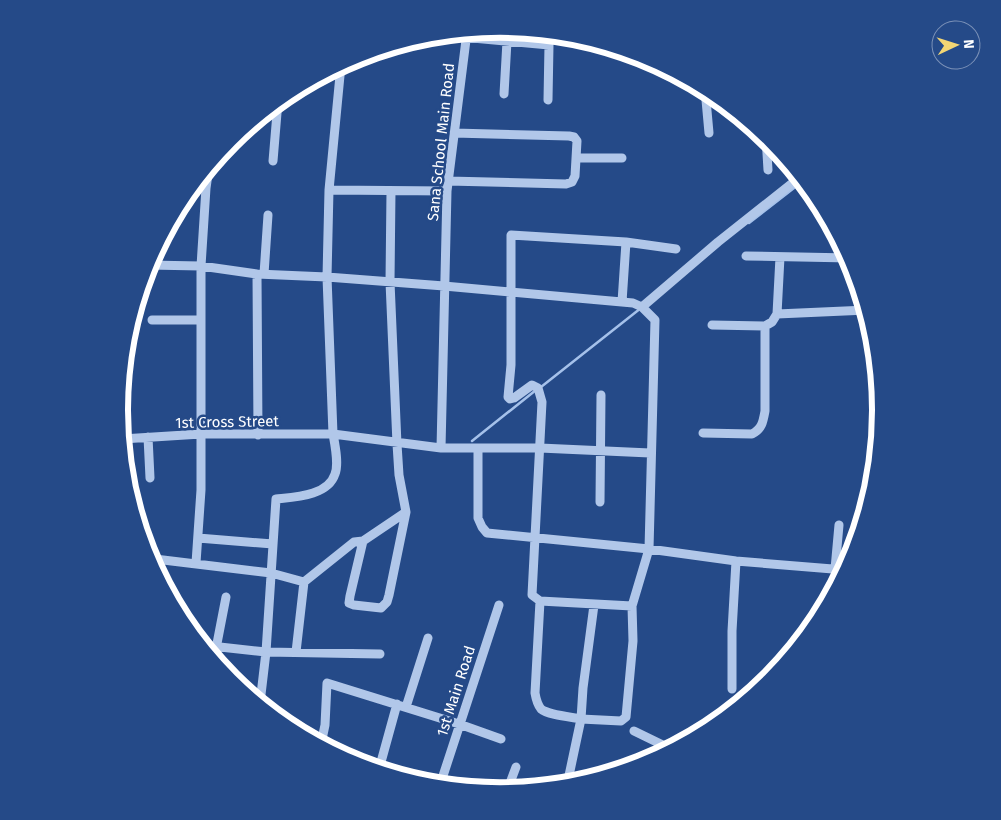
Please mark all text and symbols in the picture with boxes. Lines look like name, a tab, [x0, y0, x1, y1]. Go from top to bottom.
north arrow	[931, 20, 981, 70]
text: N	[960, 39, 977, 49]
street label: Sana School Main Road	[424, 62, 458, 222]
street label: 1st Cross Street	[175, 412, 280, 432]
street label: 1st Main Road	[433, 643, 479, 739]

